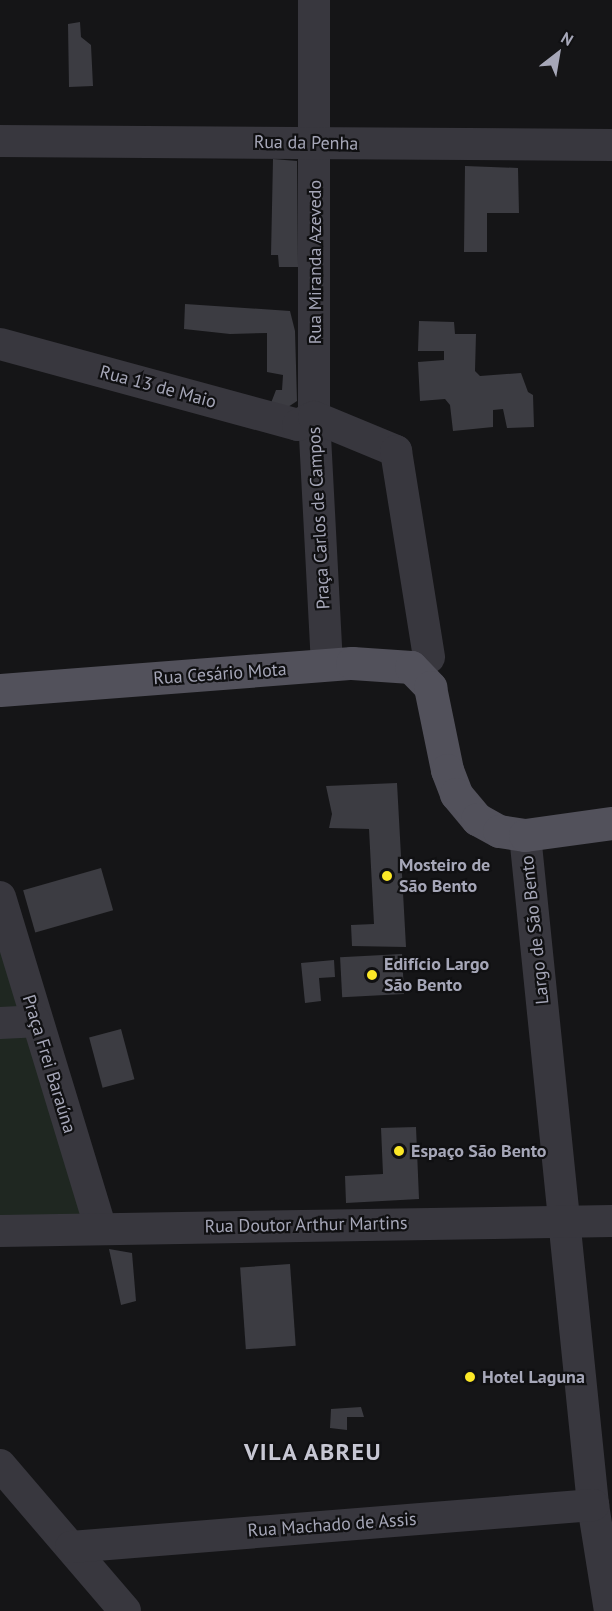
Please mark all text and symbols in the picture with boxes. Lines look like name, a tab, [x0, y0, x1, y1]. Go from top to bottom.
north arrow	[528, 24, 588, 84]
text: N	[558, 27, 577, 50]
street label: Rua da Penha	[254, 131, 358, 155]
street label: Rua Miranda Azevedo	[304, 180, 326, 344]
street label: Rua 13 de Maio	[97, 361, 219, 413]
street label: Praça Carlos de Campos	[303, 426, 335, 610]
street label: Rua Cesário Mota	[153, 659, 287, 689]
street label: Largo de São Bento	[516, 854, 554, 1006]
place label: Mosteiro de São Bento	[399, 855, 490, 898]
marker: Mosteiro de São Bento	[380, 869, 394, 883]
place label: Edifício Largo São Bento	[384, 954, 489, 996]
marker: Edifício Largo São Bento	[365, 968, 379, 982]
street label: Praça Frei Baraúna	[18, 992, 80, 1136]
place label: Espaço São Bento	[411, 1140, 546, 1162]
marker: Espaço São Bento	[392, 1144, 406, 1158]
street label: Rua Doutor Arthur Martins	[204, 1212, 408, 1238]
place label: Hotel Laguna	[482, 1366, 585, 1388]
marker: Hotel Laguna	[463, 1370, 477, 1384]
district label: VILA ABREU	[243, 1438, 383, 1466]
street label: Rua Machado de Assis	[247, 1508, 417, 1542]

